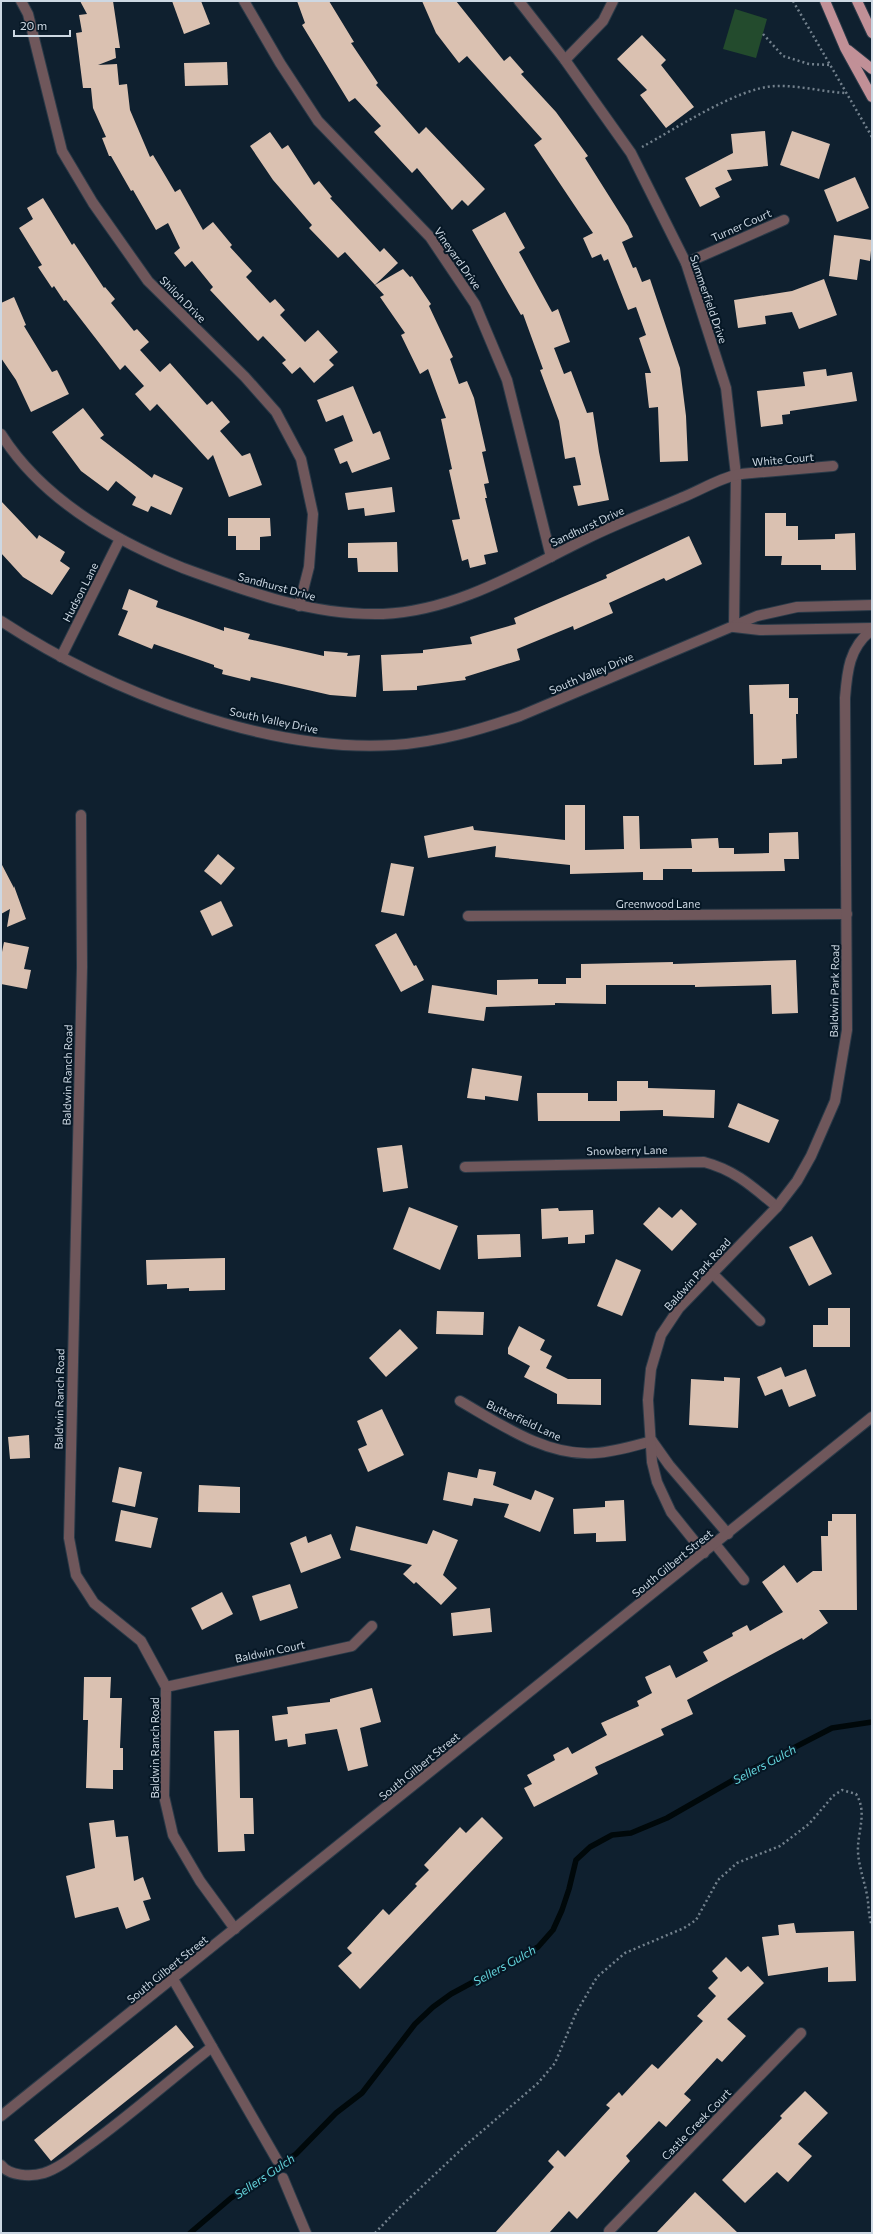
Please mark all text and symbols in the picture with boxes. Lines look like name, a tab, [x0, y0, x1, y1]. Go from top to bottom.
scale bar	[14, 12, 70, 38]
text: 20 m	[20, 18, 47, 32]
street label: Turner Court	[709, 206, 774, 244]
street label: Vineyard Drive	[432, 224, 484, 292]
street label: Summerfield Drive	[688, 253, 730, 345]
street label: Shiloh Drive	[157, 273, 209, 325]
street label: White Court	[752, 450, 815, 468]
street label: Sandhurst Drive	[548, 503, 626, 549]
street label: Hudson Lane	[59, 560, 101, 624]
street label: Sandhurst Drive	[237, 569, 317, 603]
street label: South Valley Drive	[547, 649, 635, 697]
street label: South Valley Drive	[228, 704, 320, 736]
street label: Greenwood Lane	[616, 897, 700, 910]
street label: Baldwin Park Road	[827, 944, 841, 1038]
street label: Baldwin Ranch Road	[60, 1024, 74, 1126]
street label: Snowberry Lane	[586, 1143, 668, 1157]
street label: Baldwin Park Road	[661, 1235, 733, 1313]
street label: Baldwin Ranch Road	[52, 1348, 66, 1450]
street label: Butterfield Lane	[485, 1397, 564, 1443]
street label: South Gilbert Street	[629, 1526, 715, 1600]
street label: Baldwin Court	[234, 1637, 307, 1665]
street label: Baldwin Ranch Road	[148, 1698, 161, 1798]
street label: South Gilbert Street	[376, 1729, 462, 1803]
water label: Sellers Gulch	[730, 1741, 798, 1786]
street label: South Gilbert Street	[124, 1932, 210, 2006]
water label: Sellers Gulch	[470, 1942, 538, 1988]
street label: Castle Creek Court	[659, 2085, 734, 2162]
water label: Sellers Gulch	[231, 2151, 297, 2201]

